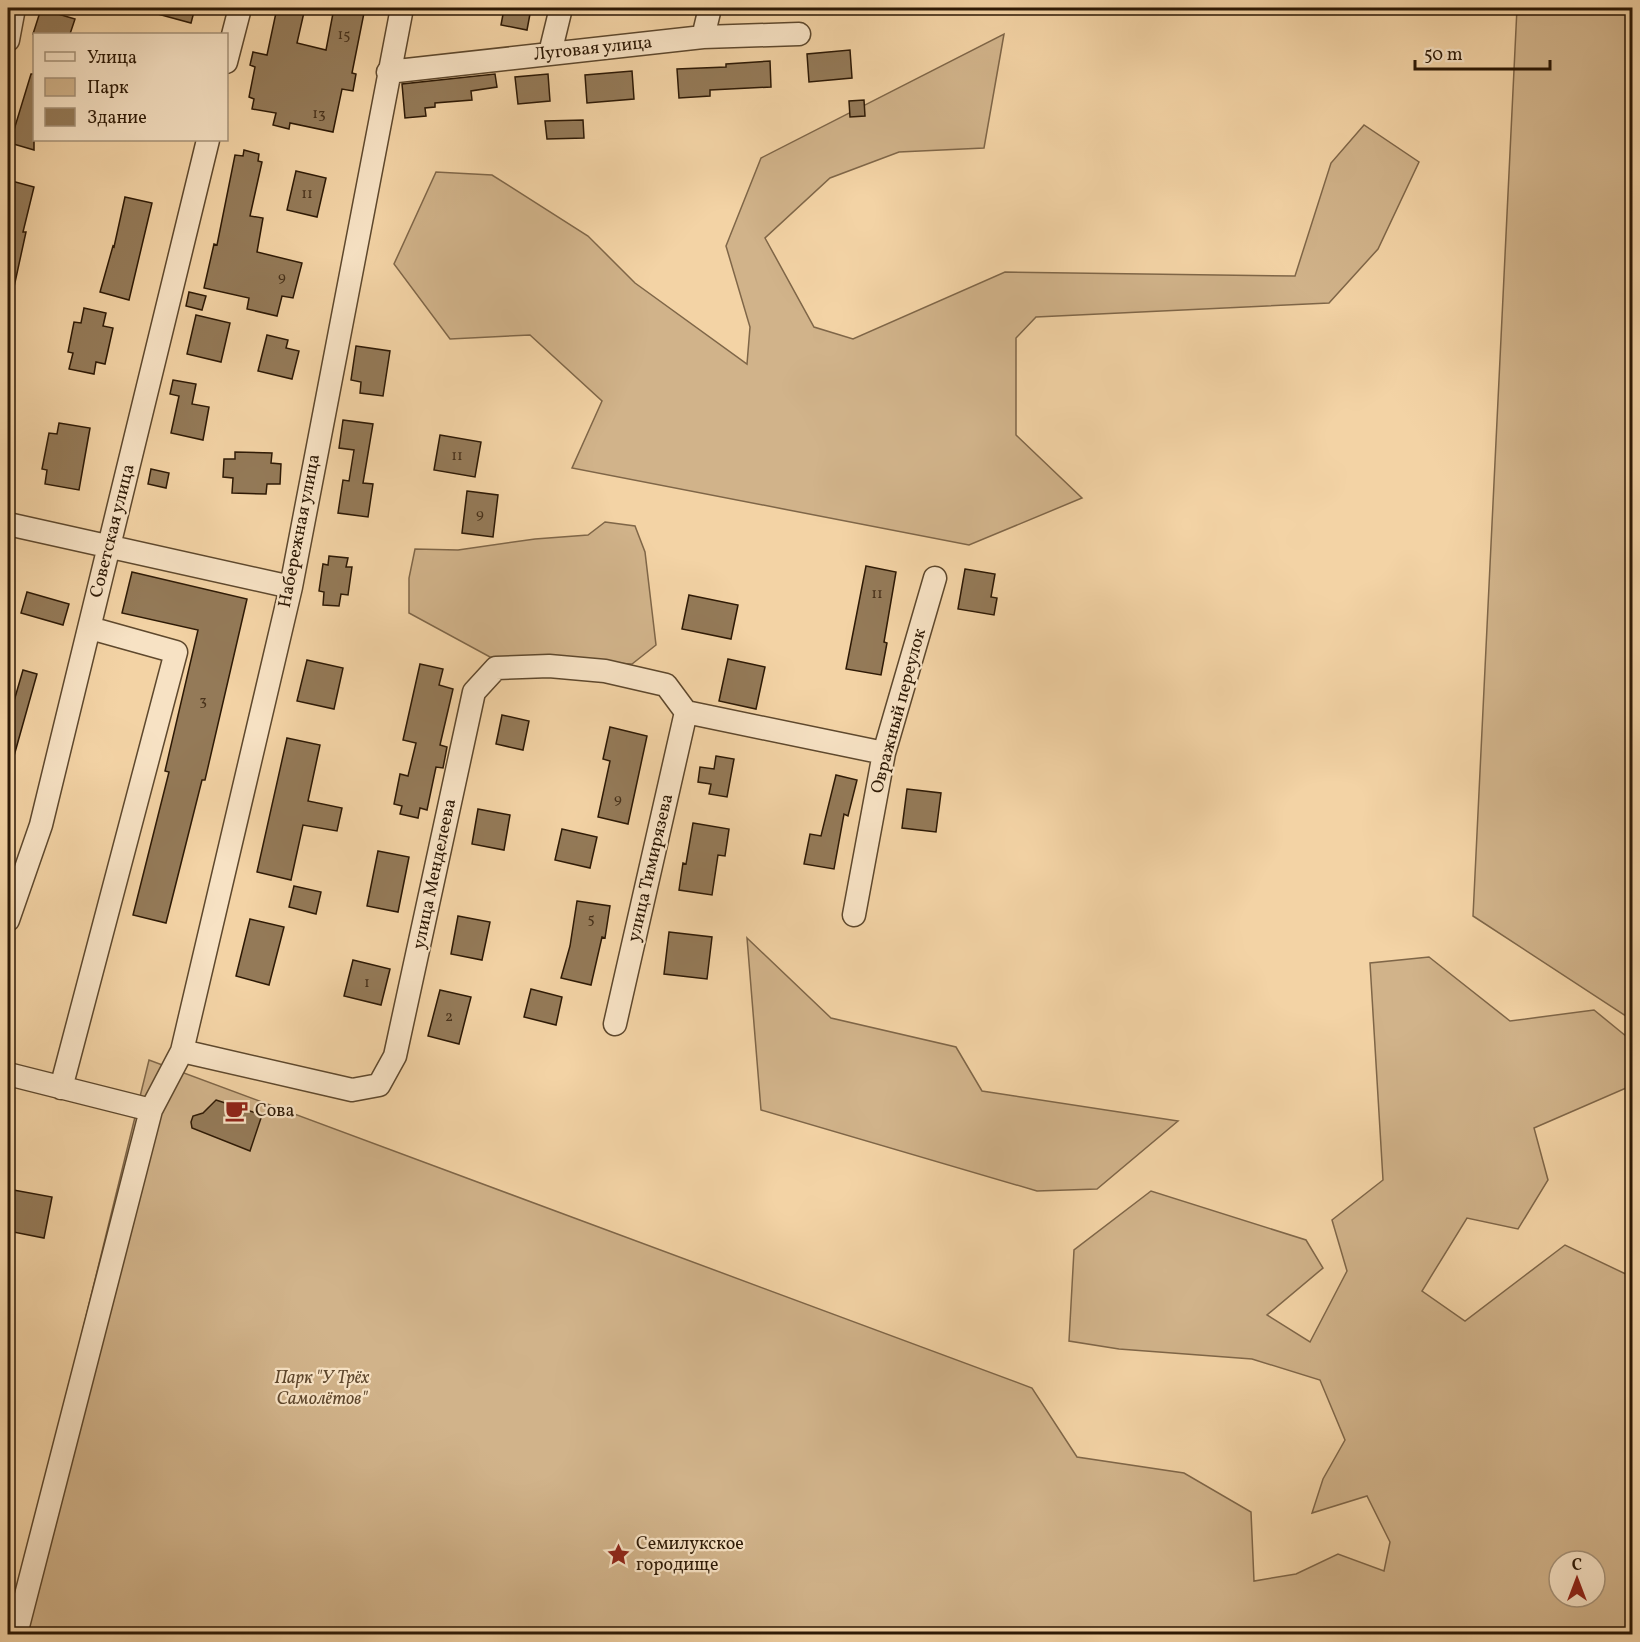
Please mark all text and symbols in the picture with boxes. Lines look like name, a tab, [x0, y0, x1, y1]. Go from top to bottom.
house number: 15	[337, 25, 351, 46]
street label: Луговая улица	[532, 30, 654, 68]
legend	[33, 33, 228, 141]
scale bar	[1415, 33, 1550, 71]
text: 50 m	[1424, 43, 1463, 68]
text: Улица	[87, 46, 137, 71]
text: Парк	[87, 76, 129, 101]
house number: 13	[312, 104, 326, 125]
text: Здание	[87, 106, 147, 131]
house number: 11	[301, 184, 313, 205]
house number: 9	[278, 267, 286, 288]
house number: 11	[451, 446, 463, 467]
street label: Набережная улица	[273, 452, 327, 610]
street label: Советская улица	[84, 461, 142, 601]
house number: 9	[476, 504, 484, 525]
house number: 11	[871, 584, 883, 605]
street label: Овражный переулок	[865, 625, 933, 796]
house number: 3	[199, 691, 207, 712]
house number: 9	[614, 789, 622, 810]
street label: улица Тимирязева	[622, 791, 680, 944]
street label: улица Менделеева	[407, 796, 463, 952]
house number: 5	[587, 909, 595, 930]
house number: 1	[364, 973, 370, 994]
house number: 2	[445, 1007, 453, 1028]
cafe icon: Сова	[224, 1098, 250, 1124]
place label: Сова	[255, 1099, 294, 1124]
park label: Парк "У Трёх Самолётов"	[274, 1366, 370, 1412]
place label: Семилукское городище	[636, 1532, 744, 1578]
place icon: Семилукское городище	[605, 1541, 631, 1567]
north arrow	[1547, 1549, 1607, 1609]
text: С	[1572, 1555, 1582, 1577]

